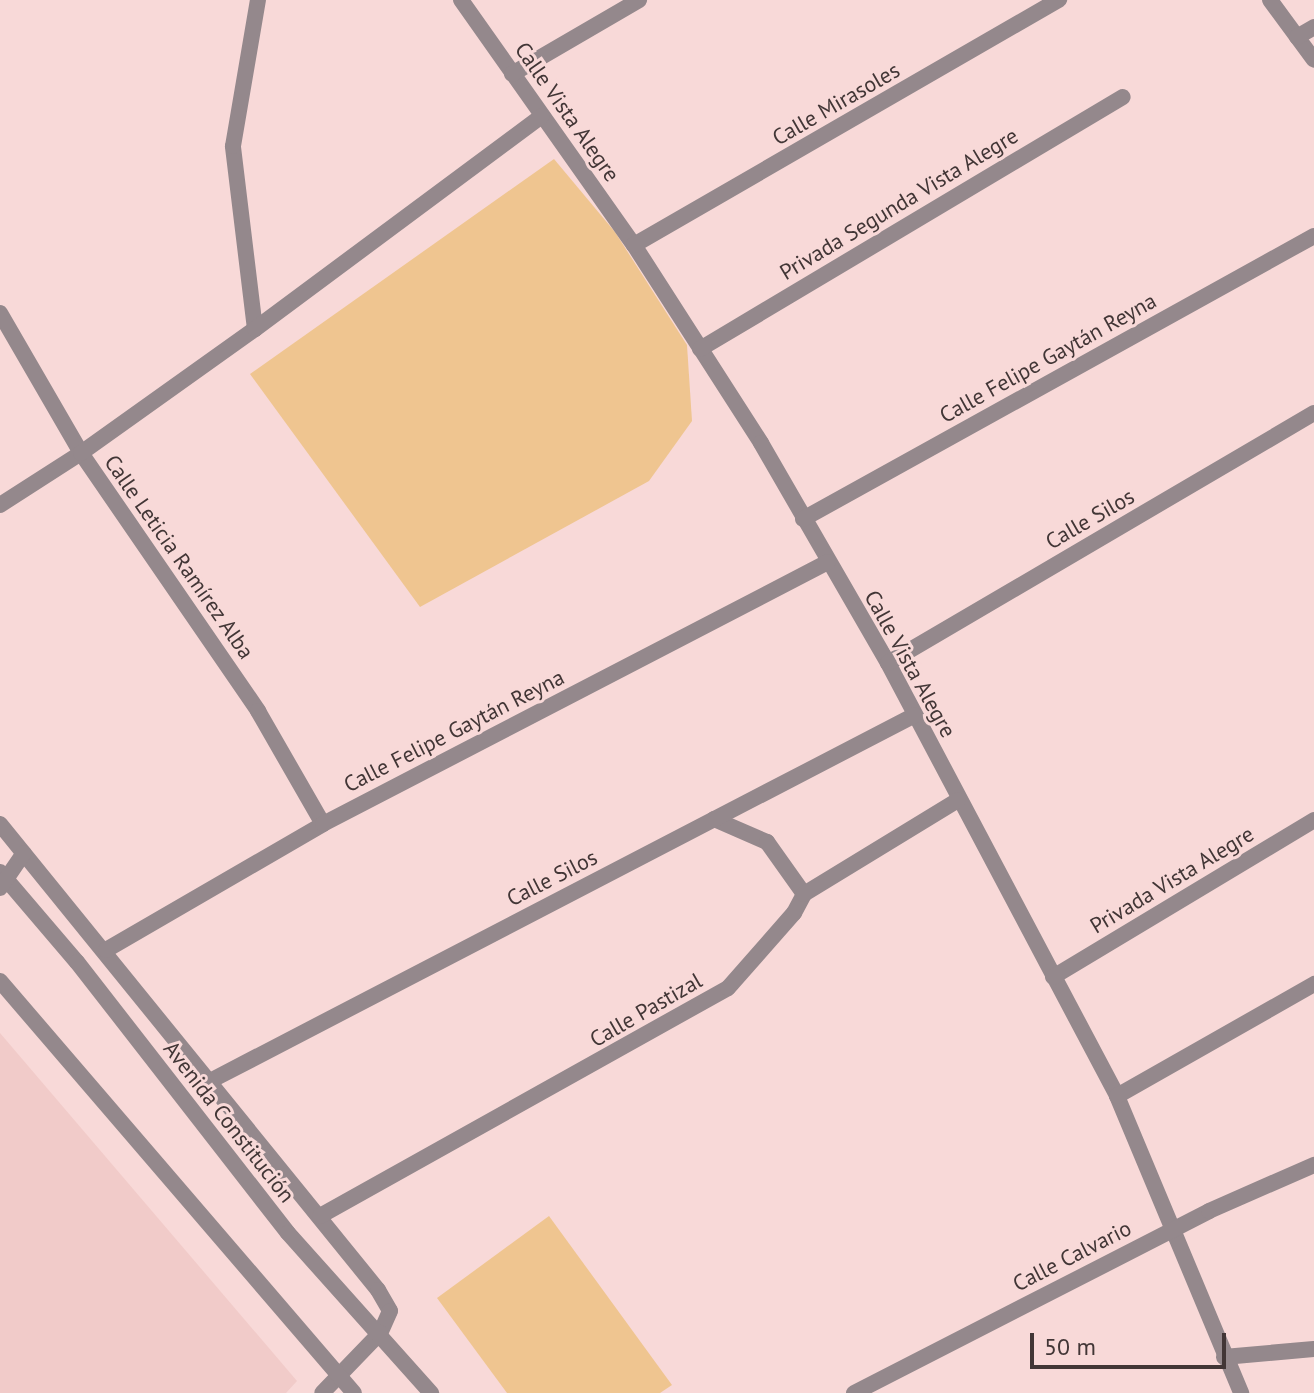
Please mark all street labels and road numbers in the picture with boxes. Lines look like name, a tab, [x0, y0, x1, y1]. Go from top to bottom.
street label: Calle Vista Alegre	[509, 37, 625, 187]
street label: Calle Mirasoles	[768, 57, 904, 151]
street label: Privada Segunda Vista Alegre	[775, 122, 1023, 286]
street label: Calle Felipe Gaytán Reyna	[935, 287, 1161, 429]
street label: Calle Leticia Ramírez Alba	[98, 450, 260, 664]
street label: Calle Silos	[1041, 483, 1139, 555]
street label: Calle Vista Alegre	[858, 585, 962, 743]
street label: Calle Felipe Gaytán Reyna	[339, 664, 569, 798]
street label: Privada Vista Alegre	[1085, 820, 1259, 940]
street label: Calle Silos	[502, 844, 602, 912]
street label: Calle Pastizal	[585, 967, 707, 1053]
street label: Avenida Constitución	[158, 1036, 300, 1208]
street label: Calle Calvario	[1008, 1215, 1136, 1297]

